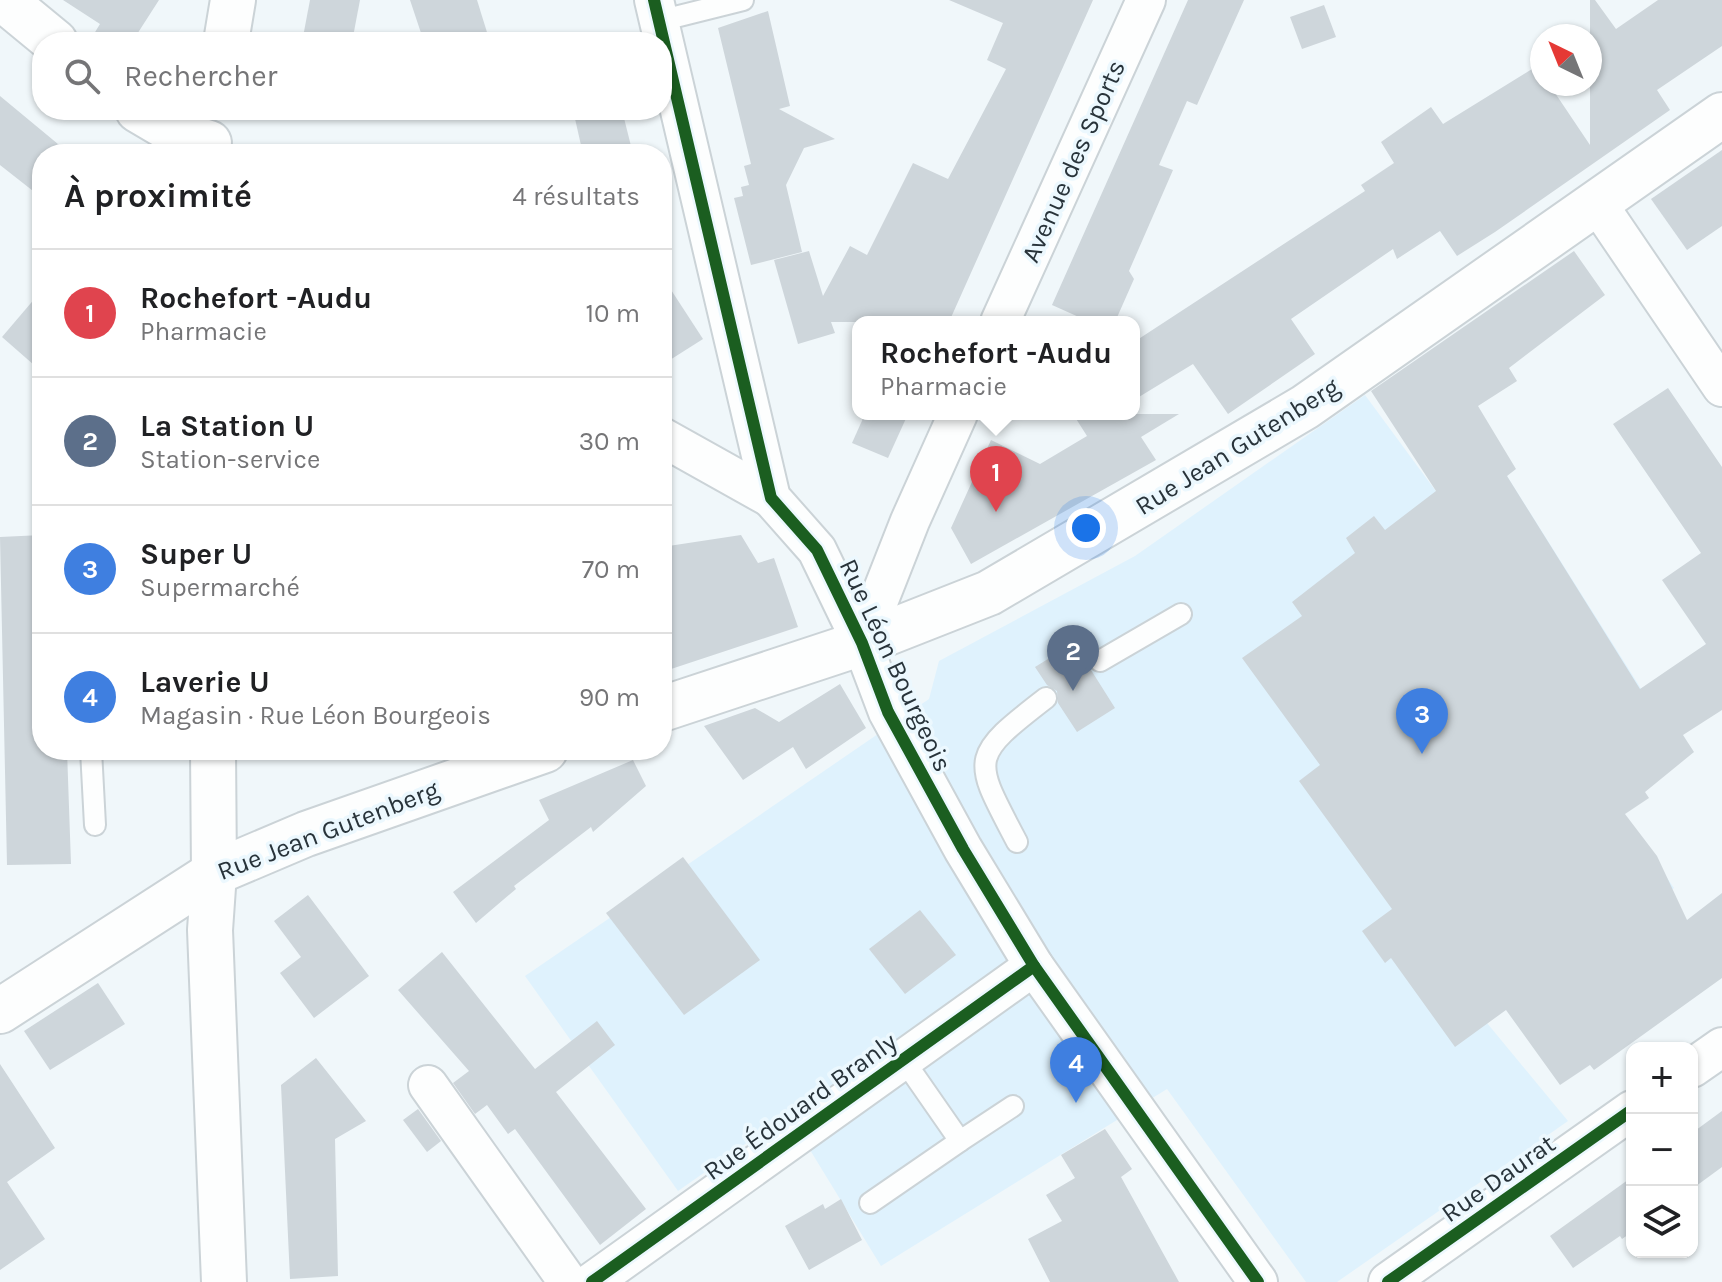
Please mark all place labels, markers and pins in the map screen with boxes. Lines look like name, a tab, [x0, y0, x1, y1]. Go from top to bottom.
pin: 1	[970, 446, 1022, 512]
pin: 2	[1047, 625, 1099, 691]
pin: 3	[1396, 688, 1448, 754]
pin: 4	[1050, 1037, 1102, 1103]

